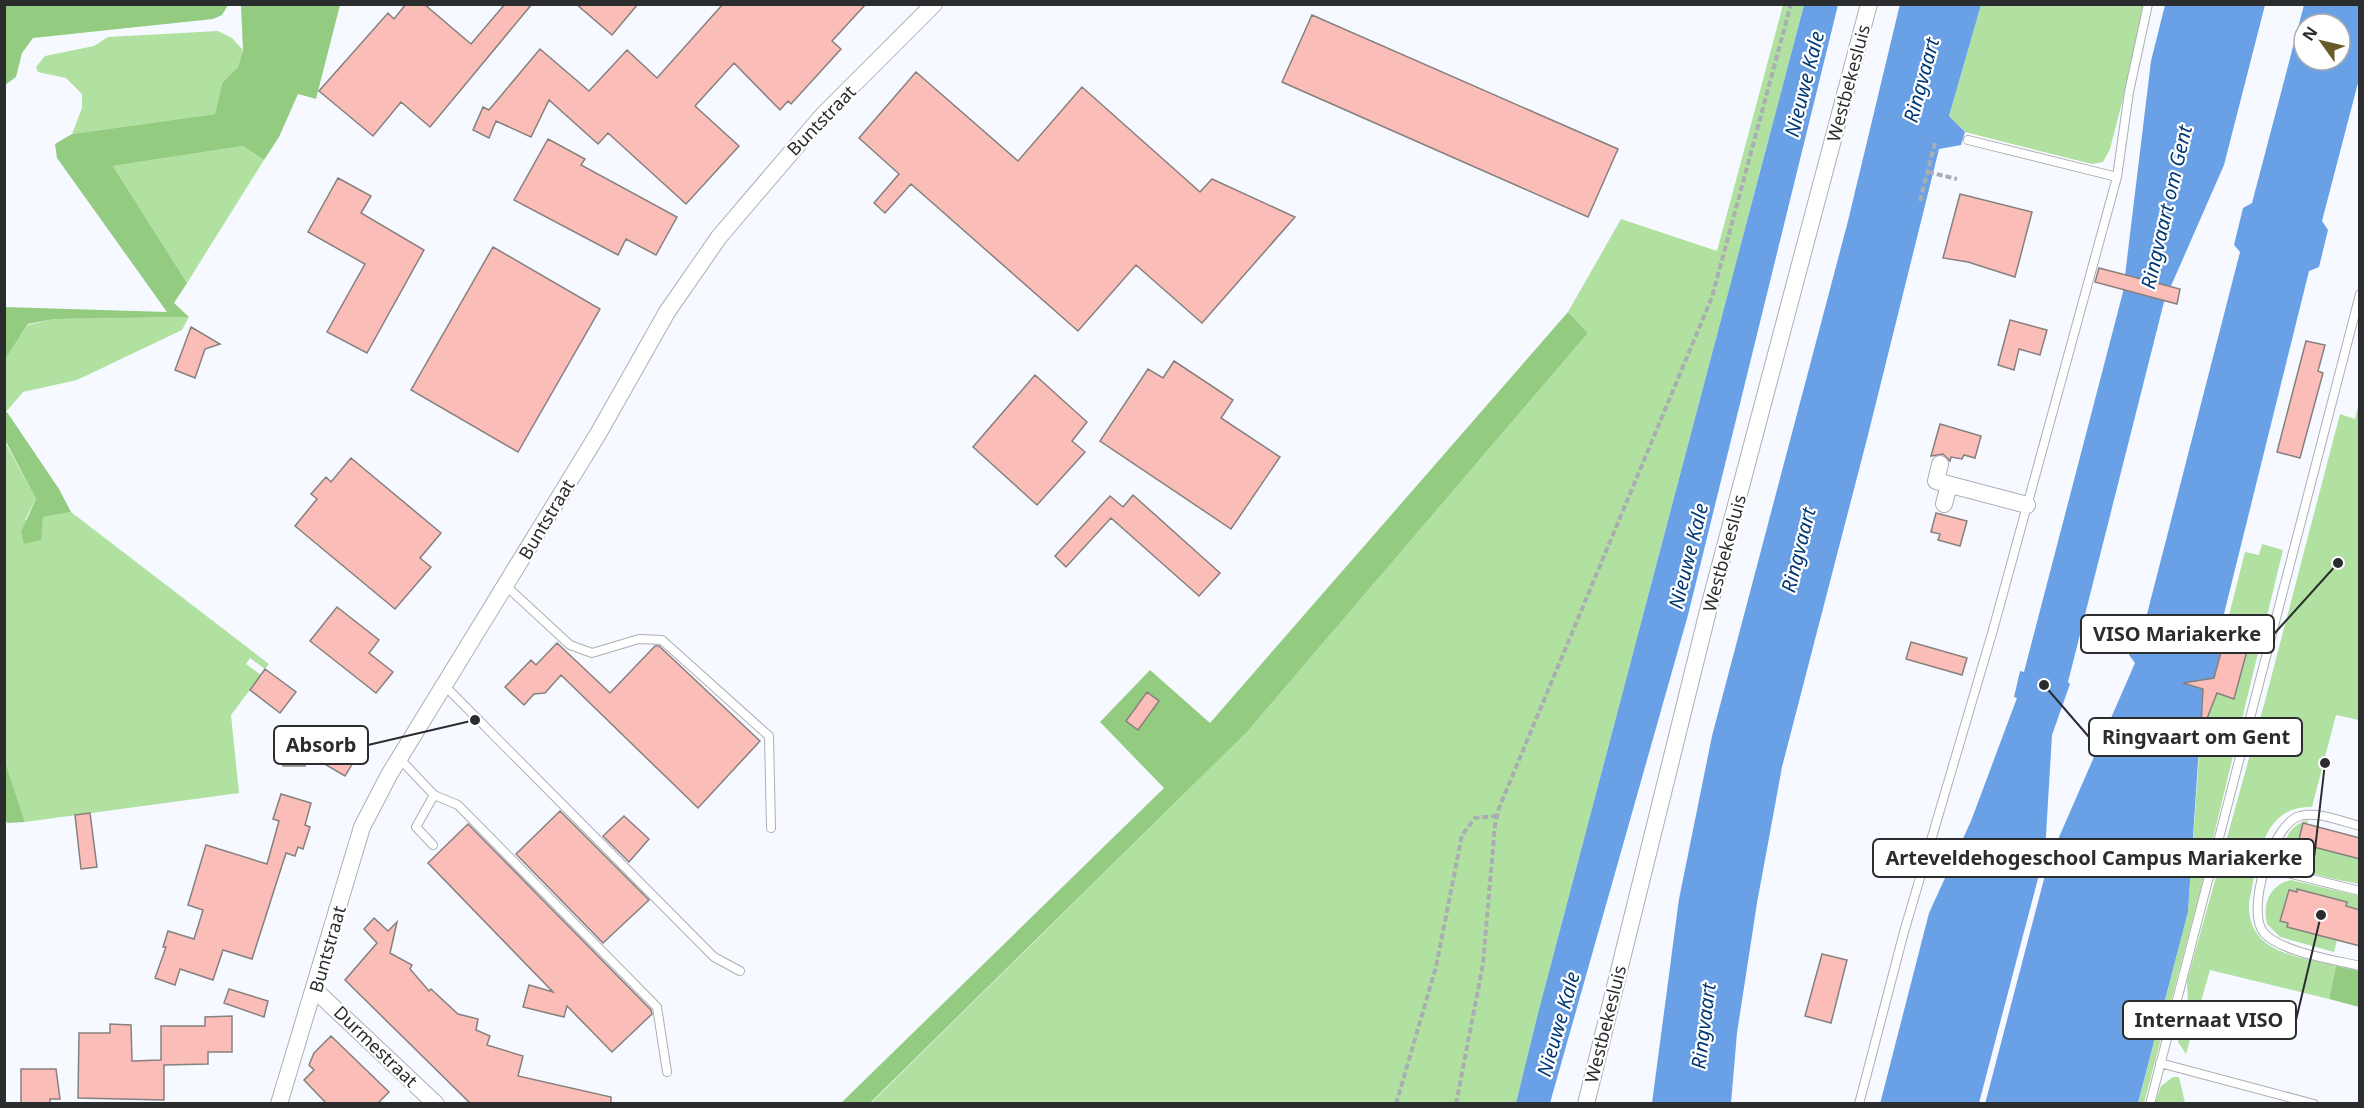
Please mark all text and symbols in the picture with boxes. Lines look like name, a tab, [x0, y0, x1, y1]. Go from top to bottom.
north arrow	[2292, 12, 2352, 72]
street label: Westbekesluis	[1821, 22, 1875, 144]
text: N	[2297, 22, 2322, 45]
water label: Nieuwe Kale	[1778, 28, 1830, 140]
water label: Ringvaart	[1897, 33, 1946, 125]
street label: Buntstraat	[781, 79, 861, 160]
water label: Ringvaart om Gent	[2134, 121, 2198, 292]
street label: Buntstraat	[513, 474, 580, 563]
street label: Westbekesluis	[1697, 492, 1751, 614]
water label: Nieuwe Kale	[1662, 500, 1714, 612]
water label: Ringvaart	[1774, 503, 1822, 595]
callout: VISO Mariakerke	[2081, 615, 2274, 653]
text: VISO Mariakerke	[2093, 620, 2261, 647]
callout: Ringvaart om Gent	[2089, 718, 2302, 756]
text: Ringvaart om Gent	[2102, 723, 2290, 750]
callout: Absorb	[274, 726, 368, 764]
text: Absorb	[286, 731, 356, 758]
callout: Arteveldehogeschool Campus Mariakerke	[1873, 839, 2314, 877]
text: Arteveldehogeschool Campus Mariakerke	[1885, 844, 2303, 871]
street label: Buntstraat	[303, 902, 351, 995]
street label: Westbekesluis	[1579, 963, 1631, 1085]
water label: Nieuwe Kale	[1530, 968, 1586, 1080]
water label: Ringvaart	[1684, 980, 1722, 1071]
street label: Durmestraat	[329, 1000, 423, 1092]
callout: Internaat VISO	[2123, 1001, 2296, 1039]
text: Internaat VISO	[2135, 1006, 2283, 1033]

